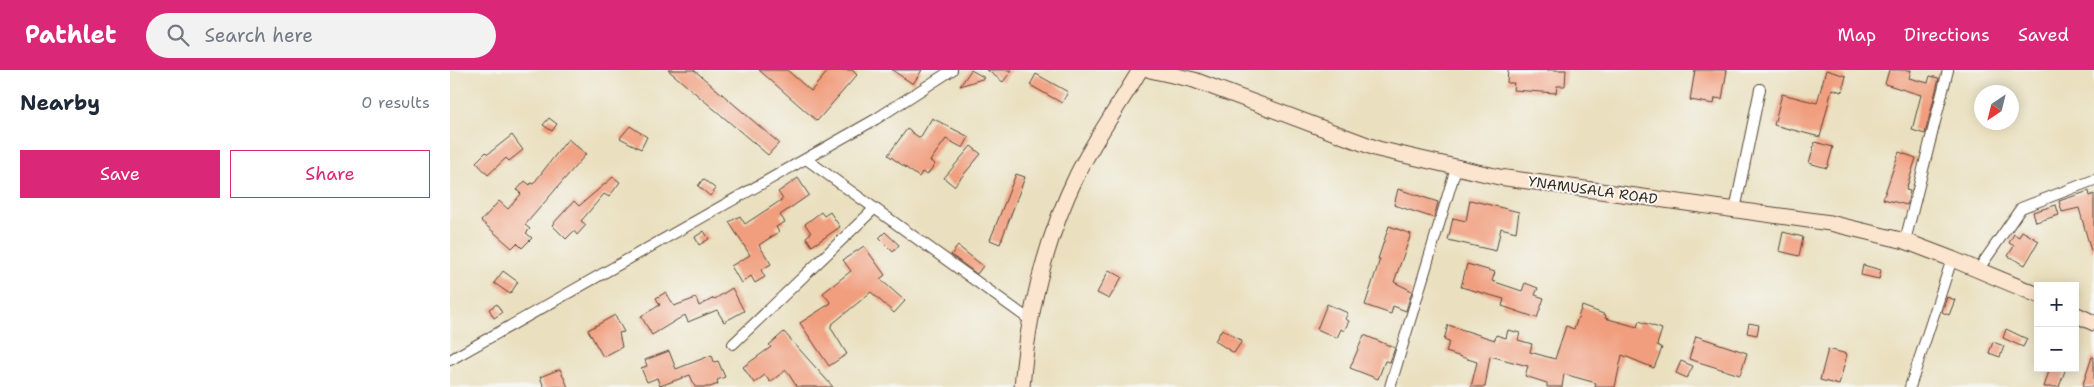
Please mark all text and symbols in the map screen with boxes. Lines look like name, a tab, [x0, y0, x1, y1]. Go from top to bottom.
search box	[146, 13, 496, 58]
text: Pathlet	[25, 19, 116, 51]
icon: search	[164, 21, 192, 49]
text: Search here	[204, 23, 313, 48]
text: Map	[1838, 23, 1876, 47]
text: Directions	[1904, 23, 1990, 47]
text: Saved	[2018, 23, 2069, 47]
north arrow	[1974, 85, 2019, 130]
text: Nearby	[20, 89, 100, 117]
text: 0 results	[361, 92, 430, 113]
button: Save	[20, 150, 220, 198]
button: Share	[230, 150, 430, 198]
street label: YNAMUSALA ROAD	[1527, 172, 1659, 208]
map controls	[2034, 282, 2079, 372]
button: +	[2034, 282, 2079, 327]
button: −	[2034, 327, 2079, 372]

